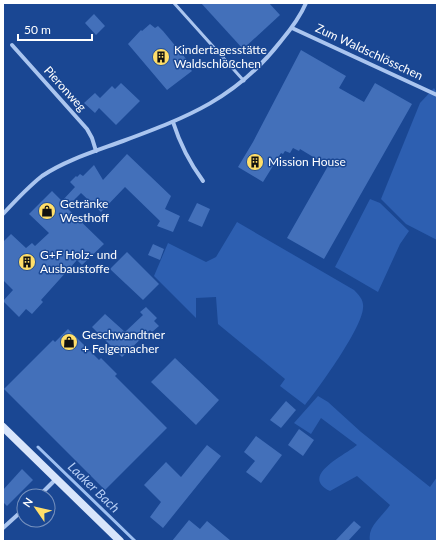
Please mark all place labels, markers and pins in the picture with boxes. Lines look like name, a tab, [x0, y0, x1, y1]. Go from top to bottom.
place label: Kindertagesstätte Waldschlößchen	[174, 42, 267, 71]
building icon: Kindertagesstätte Waldschlößchen	[151, 47, 171, 67]
building icon: Mission House	[245, 152, 265, 172]
place label: Mission House	[268, 154, 346, 169]
place label: Getränke Westhoff	[60, 196, 109, 225]
shop icon: Getränke Westhoff	[37, 201, 57, 221]
place label: G+F Holz- und Ausbaustoffe	[40, 247, 117, 276]
building icon: G+F Holz- und Ausbaustoffe	[17, 252, 37, 272]
place label: Geschwandtner + Felgemacher	[82, 327, 166, 356]
shop icon: Geschwandtner + Felgemacher	[59, 332, 79, 352]

